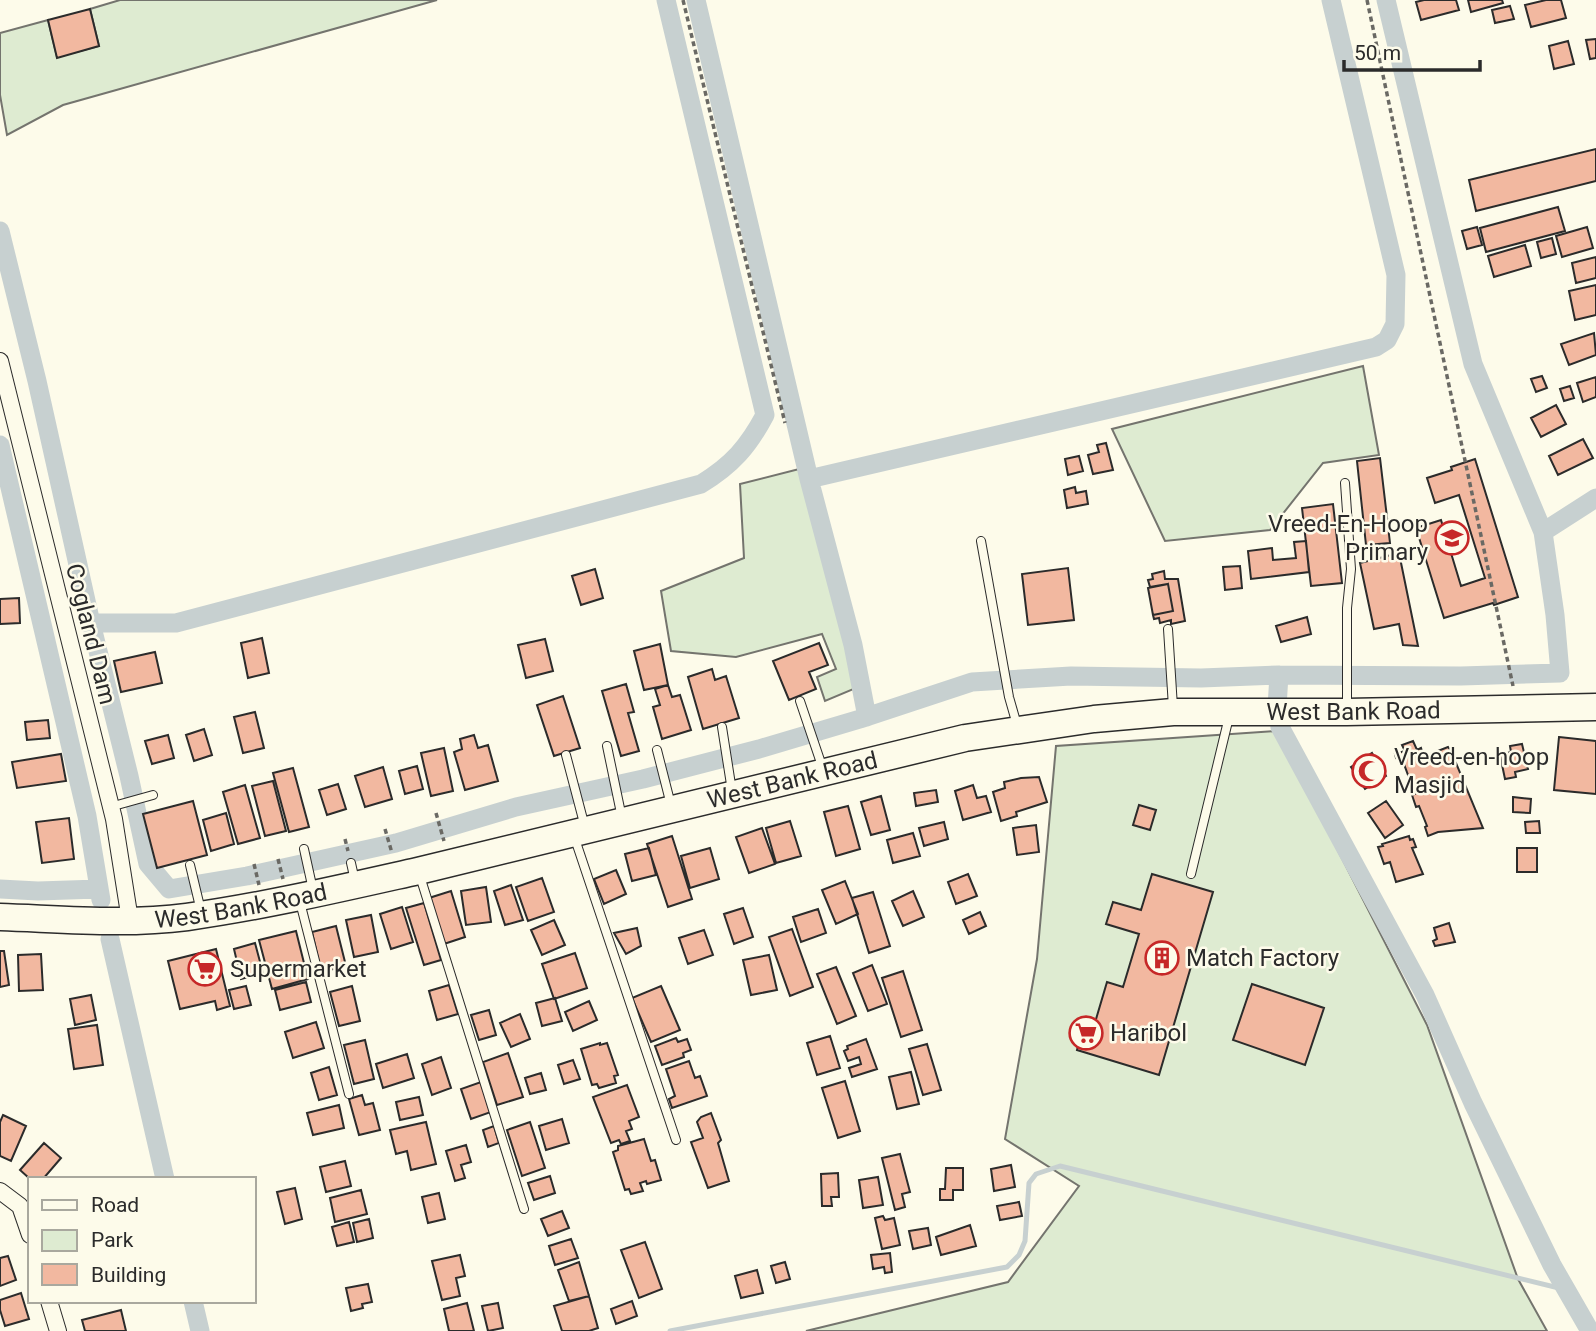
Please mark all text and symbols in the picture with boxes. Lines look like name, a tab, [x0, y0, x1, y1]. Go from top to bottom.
scale bar	[1344, 28, 1480, 72]
text: 50 m	[1354, 41, 1401, 65]
place label: Vreed-En-Hoop Primary	[1268, 510, 1429, 566]
school or university icon: Vreed-En-Hoop Primary	[1433, 519, 1471, 557]
street label: Cogland Dam	[60, 561, 122, 707]
street label: West Bank Road	[1266, 696, 1441, 726]
place label: Vreed-en-hoop Masjid	[1394, 743, 1549, 799]
street label: West Bank Road	[704, 746, 880, 814]
mosque icon: Vreed-en-hoop Masjid	[1350, 752, 1388, 790]
street label: West Bank Road	[154, 878, 330, 934]
building icon: Match Factory	[1143, 939, 1181, 977]
place label: Match Factory	[1186, 944, 1340, 972]
supermarket icon: Supermarket	[186, 950, 224, 988]
place label: Supermarket	[230, 955, 367, 983]
supermarket icon: Haribol	[1067, 1014, 1105, 1052]
place label: Haribol	[1110, 1019, 1187, 1047]
legend	[28, 1177, 256, 1303]
text: Road	[91, 1193, 139, 1217]
text: Park	[91, 1228, 134, 1252]
text: Building	[91, 1263, 166, 1287]

